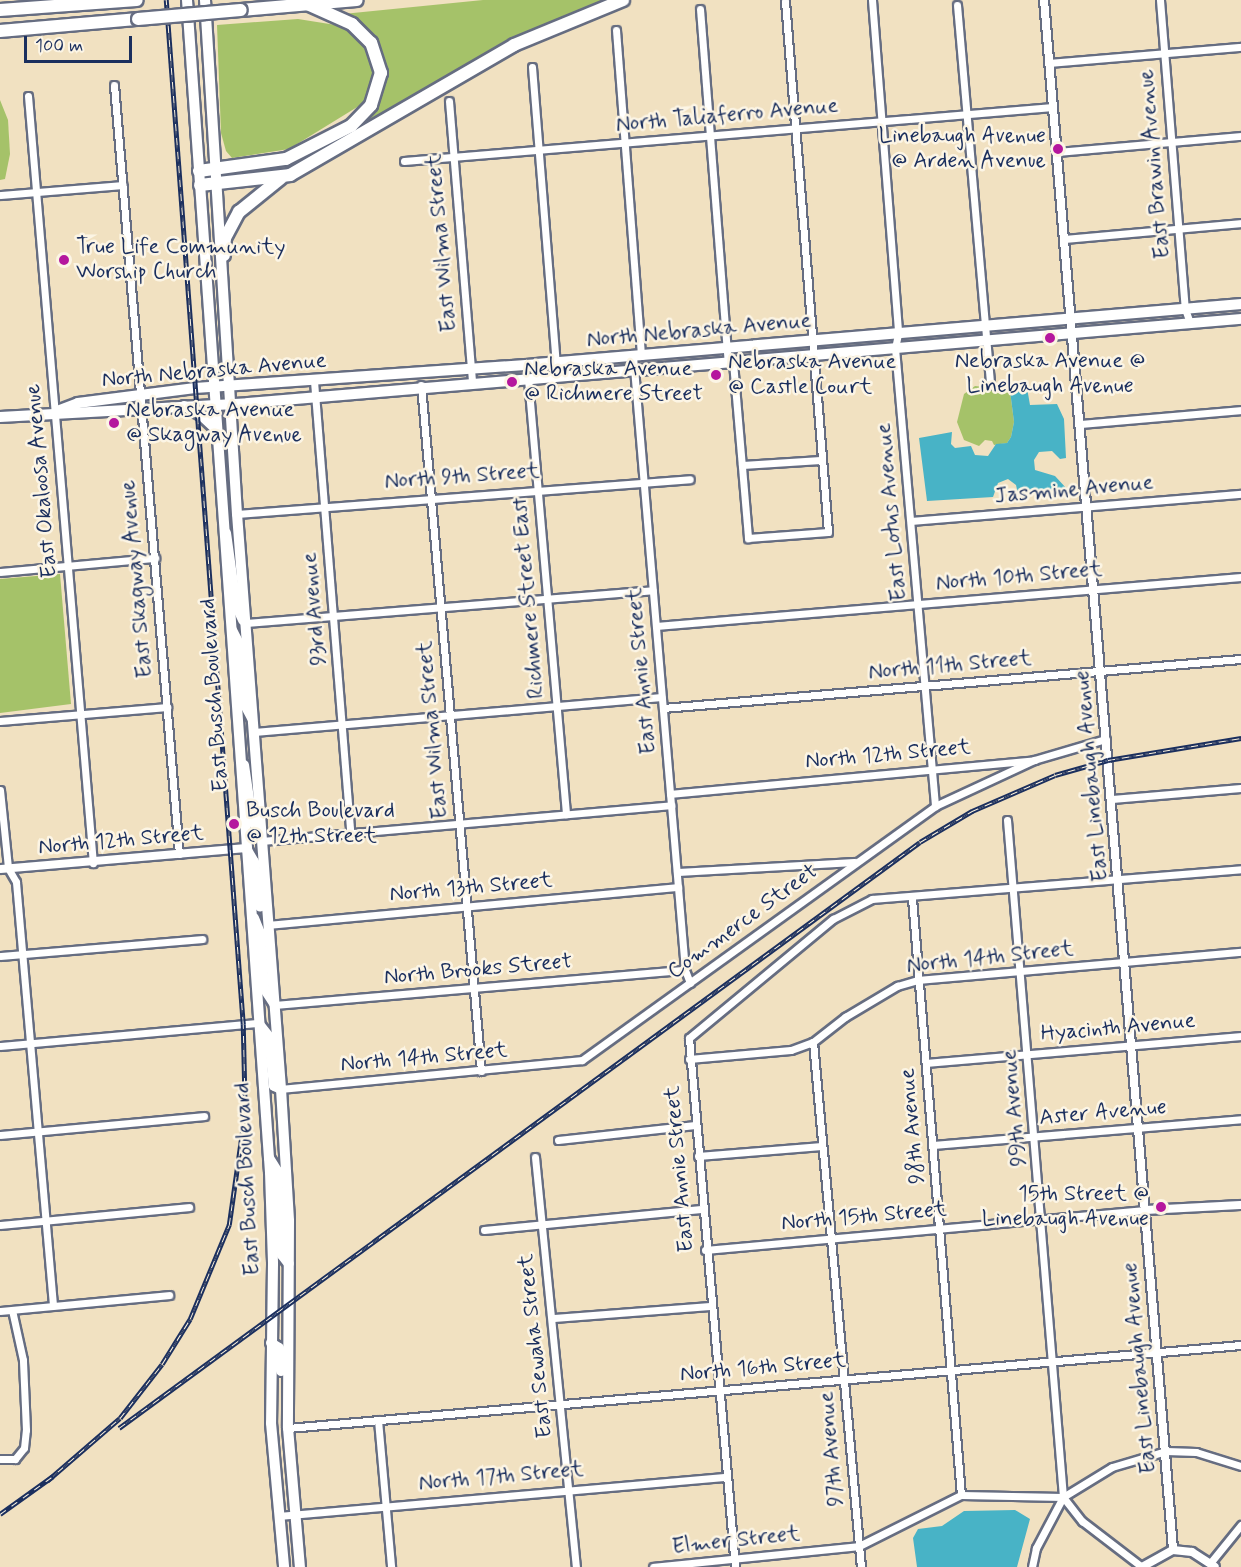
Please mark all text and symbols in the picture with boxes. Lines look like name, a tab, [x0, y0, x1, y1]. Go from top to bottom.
scale bar	[27, 24, 135, 62]
text: 100 m	[35, 34, 83, 58]
street label: East Brawin Avenue	[1134, 69, 1176, 259]
street label: North Taliaferro Avenue	[615, 93, 839, 139]
place label: Linebaugh Avenue @ Arden Avenue	[874, 123, 1046, 174]
marker: Linebaugh Avenue @ Arden Avenue	[1051, 142, 1065, 156]
street label: East Wilma Street	[421, 153, 463, 333]
place label: True Life Community Worship Church	[76, 234, 277, 286]
marker: True Life Community Worship Church	[57, 253, 71, 267]
street label: North Nebraska Avenue	[586, 308, 812, 354]
marker: Nebraska Avenue @ Linebaugh Avenue	[1043, 331, 1057, 345]
street label: North Nebraska Avenue	[101, 348, 327, 394]
place label: Nebraska Avenue @ Linebaugh Avenue	[955, 348, 1145, 400]
place label: Nebraska Avenue @ Castle Court	[728, 349, 896, 400]
place label: Nebraska Avenue @ Richmere Street	[524, 356, 702, 408]
marker: Nebraska Avenue @ Castle Court	[709, 368, 723, 382]
marker: Nebraska Avenue @ Richmere Street	[505, 375, 519, 389]
street label: East Okaloosa Avenue	[20, 381, 64, 581]
place label: Nebraska Avenue @ Skagway Avenue	[126, 397, 307, 448]
marker: Nebraska Avenue @ Skagway Avenue	[107, 416, 121, 430]
street label: East Lotus Avenue	[871, 425, 913, 599]
street label: North 9th Street	[384, 458, 540, 496]
street label: Jasmine Avenue	[994, 470, 1154, 510]
street label: East Skagway Avenue	[115, 476, 159, 682]
street label: Richmere Street East	[507, 497, 551, 699]
street label: 93rd Avenue	[297, 551, 333, 667]
street label: North 10th Street	[935, 557, 1103, 597]
street label: East Annie Street	[622, 587, 662, 755]
street label: East Busch Boulevard	[195, 597, 235, 793]
street label: East Wilma Street	[412, 640, 454, 820]
street label: North 11th Street	[867, 646, 1033, 686]
street label: East Linebaugh Avenue	[1069, 667, 1115, 885]
street label: North 12th Street	[804, 735, 972, 775]
place label: Busch Boulevard @ 12th Street	[246, 798, 395, 849]
marker: Busch Boulevard @ 12th Street	[227, 817, 241, 831]
street label: North 12th Street	[37, 821, 205, 861]
street label: Commerce Street	[663, 859, 823, 985]
street label: North 13th Street	[388, 868, 554, 908]
street label: North 14th Street	[905, 936, 1075, 980]
street label: North Brooks Street	[383, 949, 573, 991]
street label: Hyacinth Avenue	[1040, 1008, 1196, 1048]
street label: North 14th Street	[339, 1038, 509, 1078]
street label: 99th Avenue	[997, 1048, 1033, 1168]
street label: 98th Avenue	[895, 1067, 931, 1185]
street label: East Busch Boulevard	[230, 1082, 266, 1276]
street label: East Annie Street	[660, 1085, 700, 1253]
street label: Aster Avenue	[1040, 1094, 1166, 1132]
place label: 15th Street @ Linebaugh Avenue	[977, 1181, 1149, 1232]
street label: North 15th Street	[780, 1197, 948, 1237]
marker: 15th Street @ Linebaugh Avenue	[1154, 1200, 1168, 1214]
street label: East Sewaha Street	[513, 1253, 559, 1439]
street label: East Linebaugh Avenue	[1117, 1259, 1163, 1477]
street label: North 16th Street	[679, 1348, 847, 1388]
street label: 97th Avenue	[814, 1390, 850, 1508]
street label: North 17th Street	[417, 1457, 585, 1497]
street label: Elmer Street	[671, 1521, 801, 1561]

